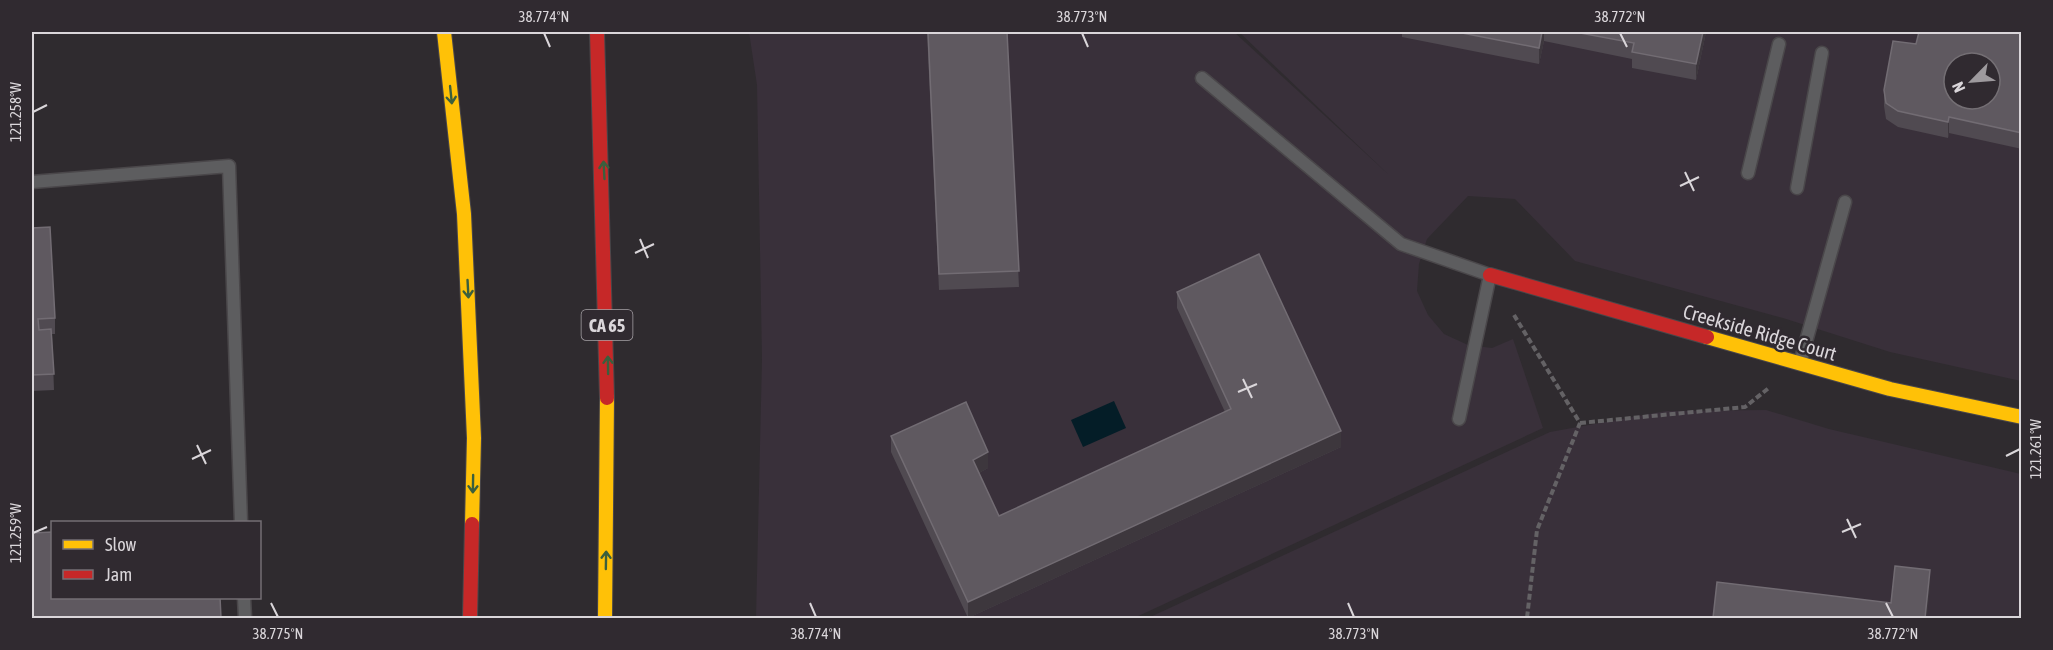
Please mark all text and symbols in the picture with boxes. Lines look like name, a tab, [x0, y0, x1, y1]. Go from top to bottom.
text: 38.774°N	[519, 8, 569, 25]
text: 38.773°N	[1057, 8, 1107, 25]
text: 38.772°N	[1595, 8, 1645, 25]
north arrow	[1942, 51, 2002, 111]
text: N	[1948, 79, 1969, 95]
text: 121.258°W	[7, 82, 24, 142]
one-way arrow	[446, 85, 457, 105]
one-way arrow	[598, 161, 609, 181]
one-way arrow	[462, 279, 473, 299]
street label: Creekside Ridge Court	[1681, 299, 1840, 365]
road number: CA 65	[582, 310, 632, 340]
one-way arrow	[602, 356, 614, 376]
text: 121.261°W	[2027, 419, 2044, 479]
one-way arrow	[468, 474, 479, 494]
text: 121.259°W	[7, 503, 24, 563]
legend	[51, 521, 261, 599]
text: Slow	[105, 534, 136, 555]
one-way arrow	[601, 551, 612, 571]
text: Jam	[105, 564, 132, 585]
text: 38.775°N	[253, 625, 303, 642]
text: 38.774°N	[791, 625, 841, 642]
text: 38.773°N	[1329, 625, 1379, 642]
text: 38.772°N	[1868, 625, 1918, 642]

